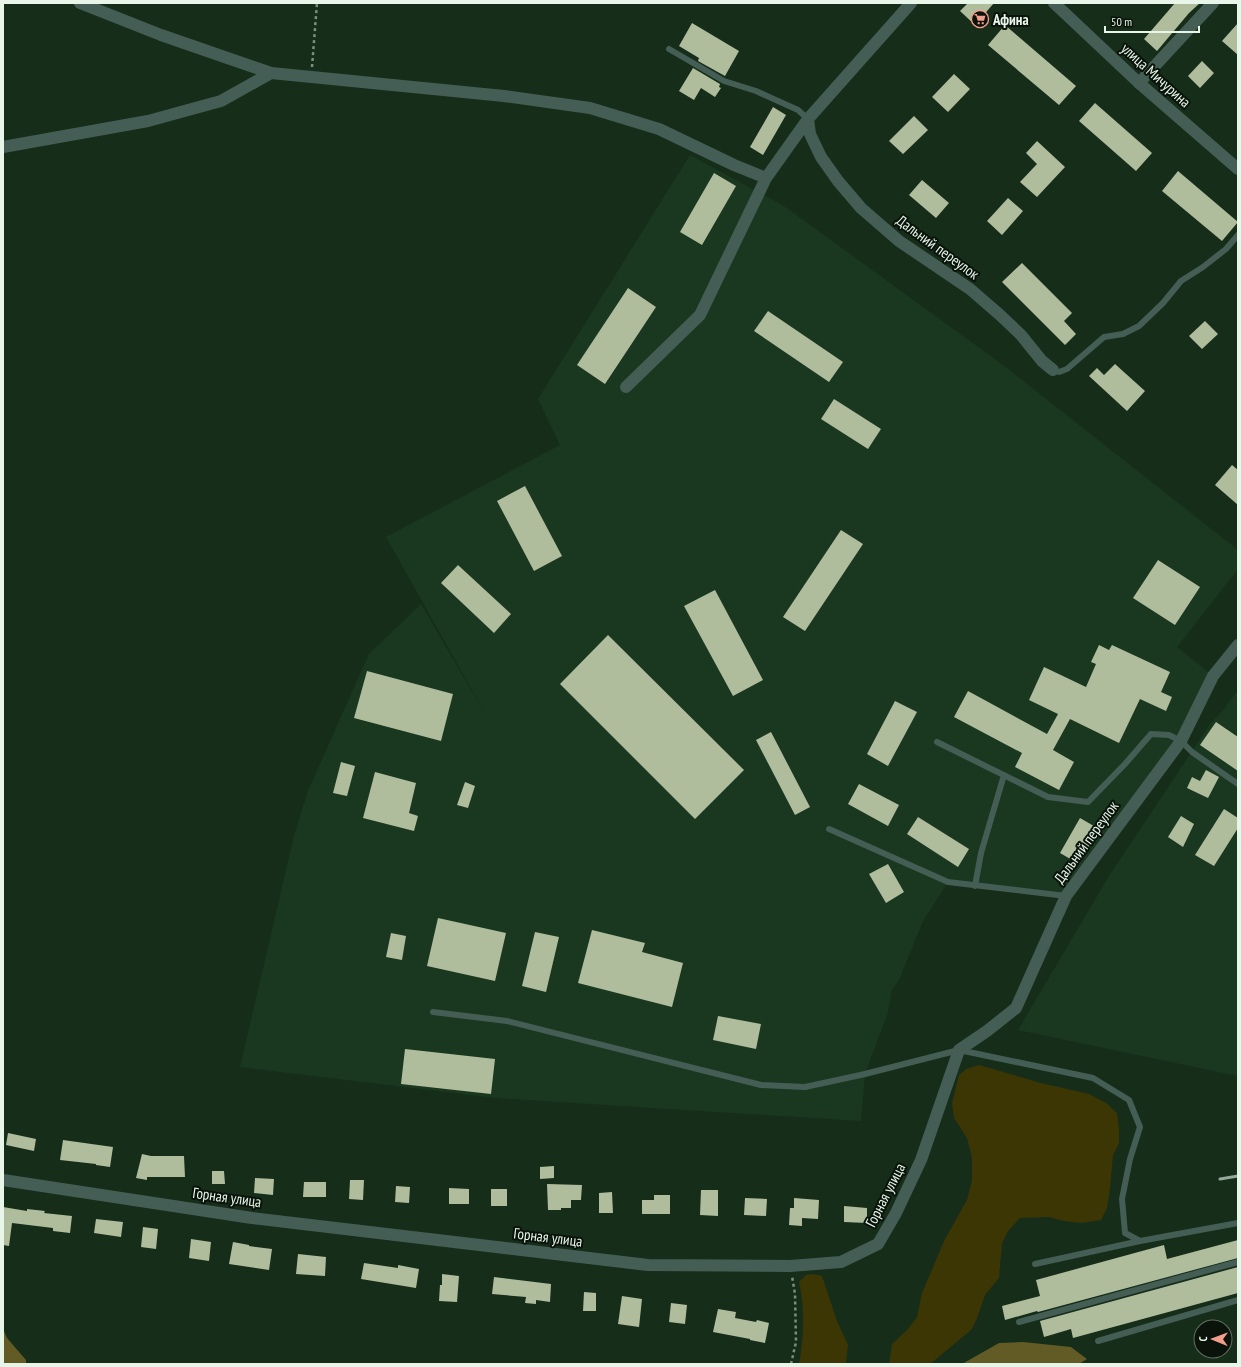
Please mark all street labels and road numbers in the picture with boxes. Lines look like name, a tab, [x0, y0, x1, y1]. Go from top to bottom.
street label: улица Мичурина	[1117, 39, 1195, 111]
street label: Дальний переулок	[893, 211, 983, 284]
street label: Дальний переулок	[1050, 797, 1123, 887]
street label: Горная улица	[861, 1160, 909, 1230]
street label: Горная улица	[191, 1183, 263, 1211]
street label: Горная улица	[512, 1223, 584, 1251]

